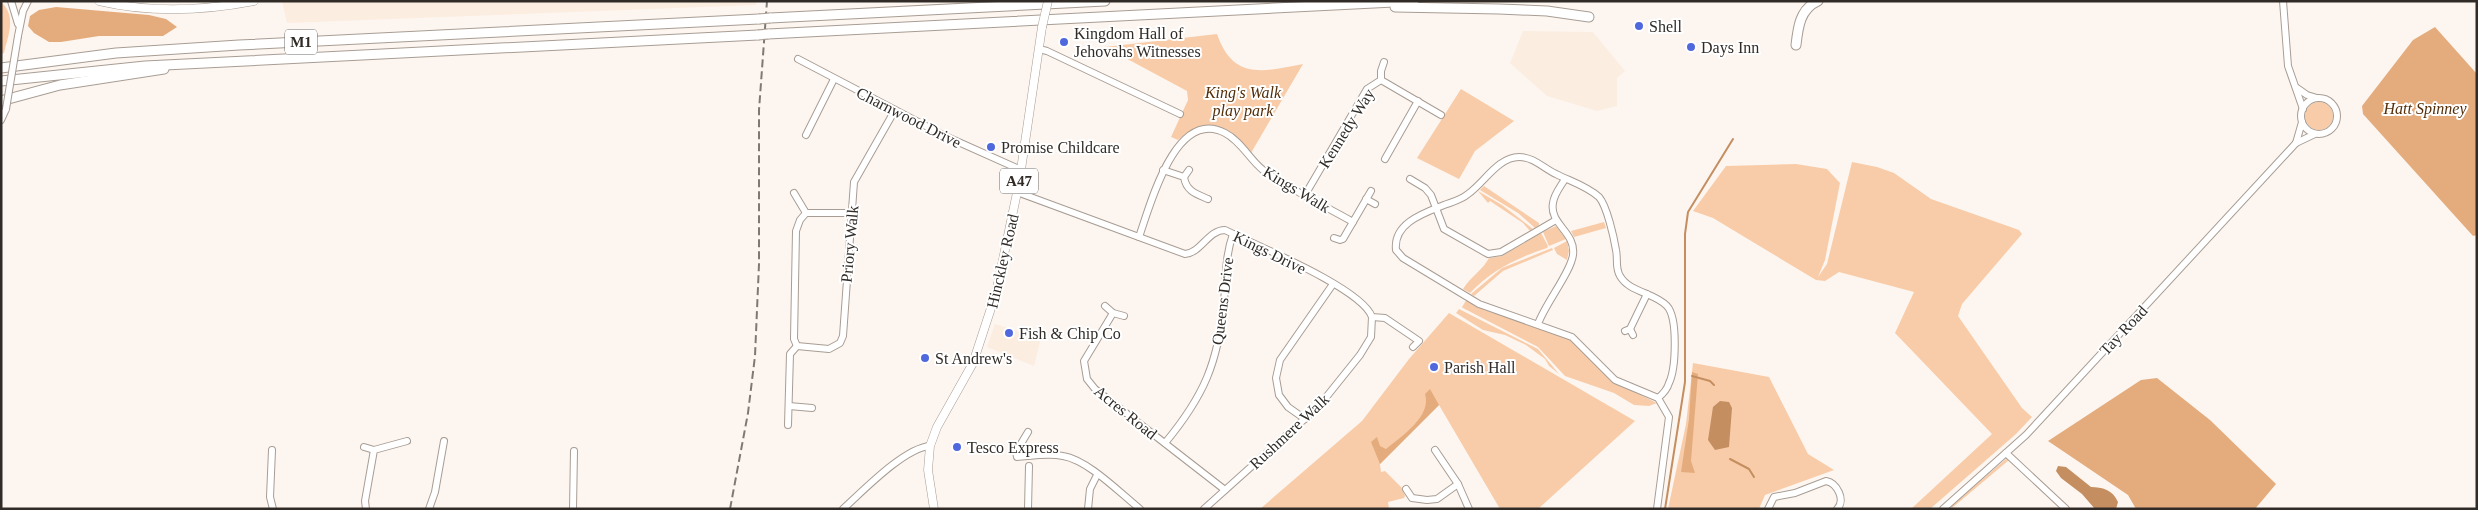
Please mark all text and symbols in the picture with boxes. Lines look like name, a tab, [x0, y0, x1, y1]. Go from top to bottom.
place label: Shell	[1649, 18, 1682, 35]
marker: Shell	[1633, 20, 1645, 32]
place label: Kingdom Hall of Jehovahs Witnesses	[1074, 25, 1201, 60]
road number: M1	[285, 30, 317, 54]
marker: Kingdom Hall of Jehovahs Witnesses	[1058, 36, 1070, 48]
place label: Days Inn	[1701, 39, 1759, 57]
marker: Days Inn	[1685, 41, 1697, 53]
street label: Charnwood Drive	[854, 84, 964, 151]
park label: King's Walk play park	[1204, 84, 1282, 120]
street label: Kennedy Way	[1315, 85, 1378, 172]
park label: Hatt Spinney	[2382, 100, 2467, 118]
place label: Promise Childcare	[1001, 139, 1120, 156]
marker: Promise Childcare	[985, 141, 997, 153]
street label: Kings Walk	[1260, 163, 1333, 217]
road number: A47	[1000, 168, 1038, 194]
street label: Priory Walk	[838, 205, 862, 283]
street label: Hinckley Road	[983, 212, 1023, 310]
street label: Kings Drive	[1230, 228, 1309, 278]
street label: Queens Drive	[1209, 256, 1236, 346]
street label: Tay Road	[2096, 302, 2151, 359]
place label: Fish & Chip Co	[1019, 325, 1121, 343]
marker: Fish & Chip Co	[1003, 327, 1015, 339]
place label: St Andrew's	[935, 350, 1012, 367]
marker: St Andrew's	[919, 352, 931, 364]
place label: Parish Hall	[1444, 359, 1516, 376]
marker: Parish Hall	[1428, 361, 1440, 373]
street label: Acres Road	[1091, 382, 1160, 443]
street label: Rushmere Walk	[1246, 390, 1332, 472]
place label: Tesco Express	[967, 439, 1059, 457]
marker: Tesco Express	[951, 441, 963, 453]

